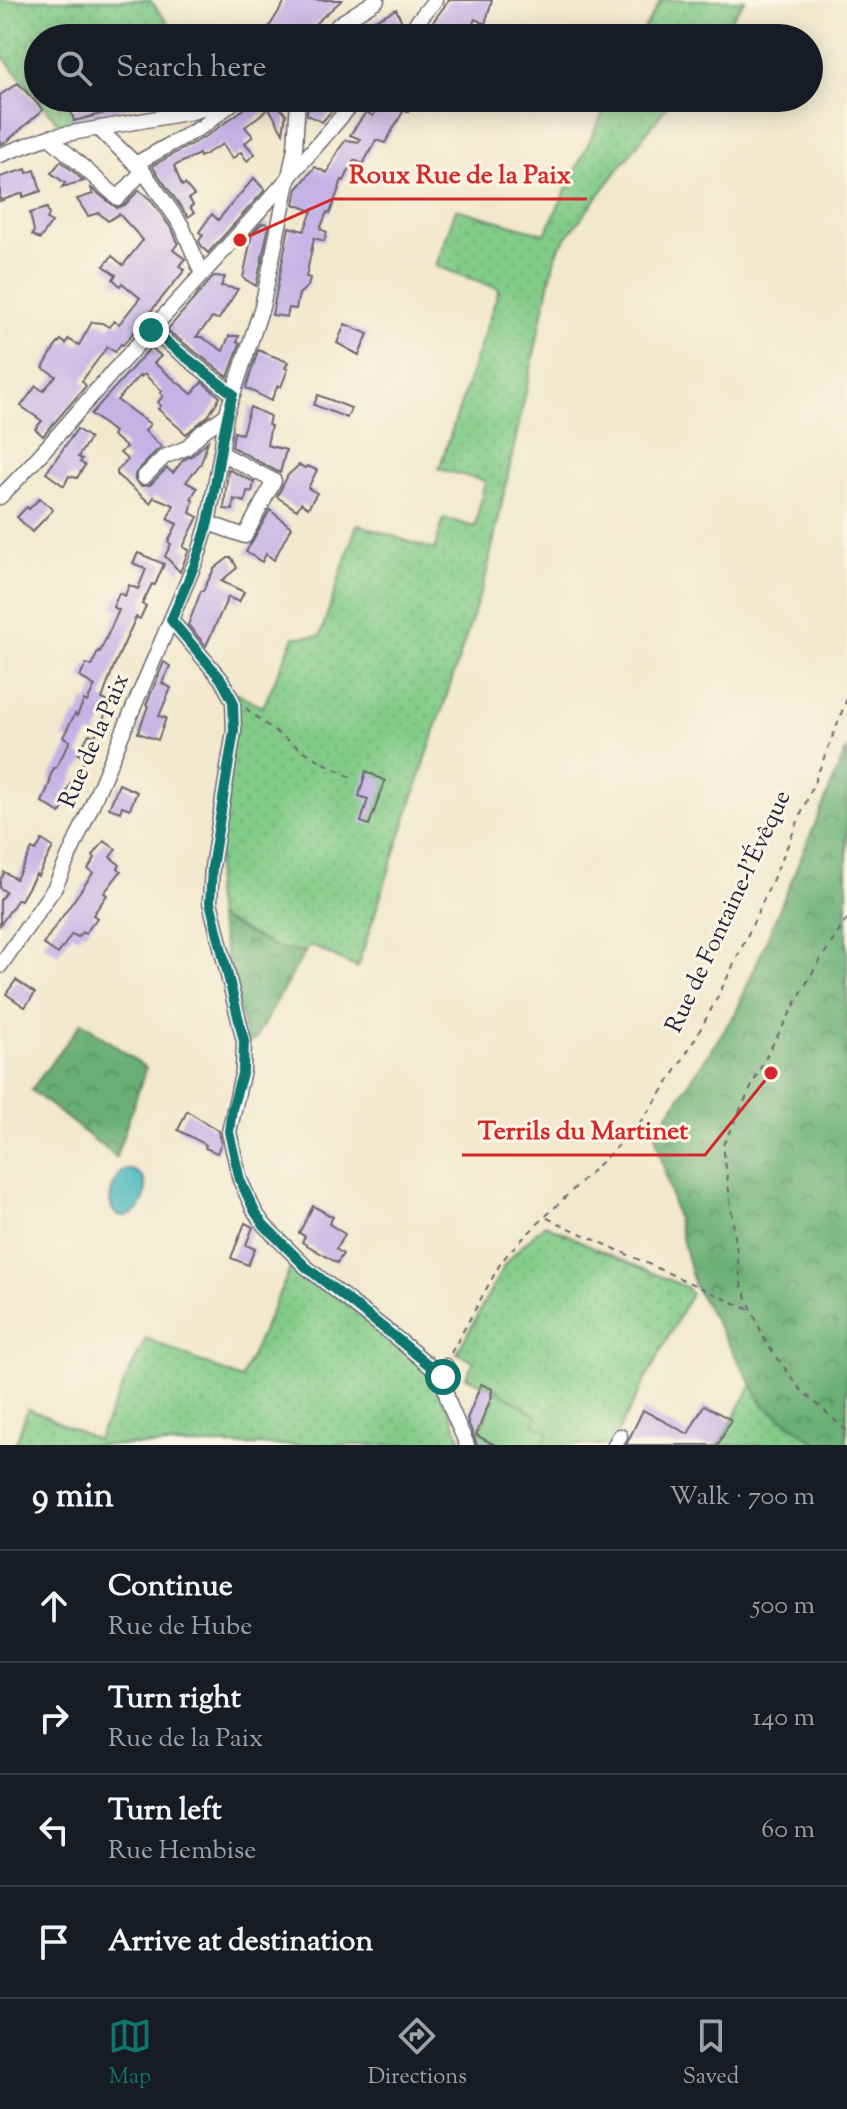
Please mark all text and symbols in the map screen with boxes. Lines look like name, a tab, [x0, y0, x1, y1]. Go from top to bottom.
search box	[24, 24, 823, 112]
icon: search	[52, 46, 96, 90]
text: Search here	[116, 47, 266, 90]
callout: Roux Rue de la Paix	[333, 149, 587, 199]
text: Roux Rue de la Paix	[349, 158, 571, 195]
route end	[133, 312, 169, 348]
street label: Rue de la Paix	[51, 668, 139, 814]
street label: Rue de Fontaine-l'Évêque	[658, 785, 800, 1039]
callout: Terrils du Martinet	[462, 1105, 705, 1155]
text: Terrils du Martinet	[478, 1114, 688, 1151]
route start	[425, 1359, 461, 1395]
text: 9 min	[32, 1473, 114, 1522]
text: Walk · 700 m	[669, 1479, 815, 1516]
text: Continue	[108, 1566, 233, 1609]
icon: ahead	[32, 1584, 76, 1628]
text: 500 m	[752, 1588, 815, 1625]
text: Rue de Hube	[108, 1609, 252, 1646]
text: Turn right	[108, 1678, 241, 1721]
icon: right	[32, 1696, 76, 1740]
text: 140 m	[752, 1700, 815, 1737]
text: Rue de la Paix	[108, 1721, 263, 1758]
text: Turn left	[108, 1790, 222, 1833]
icon: left	[32, 1808, 76, 1852]
text: 60 m	[761, 1812, 815, 1849]
text: Rue Hembise	[108, 1833, 256, 1870]
icon: arrive	[32, 1920, 76, 1964]
text: Arrive at destination	[108, 1921, 373, 1964]
tab: Map	[108, 2014, 152, 2094]
tab: Directions	[368, 2014, 467, 2094]
tab: Saved	[683, 2014, 739, 2094]

